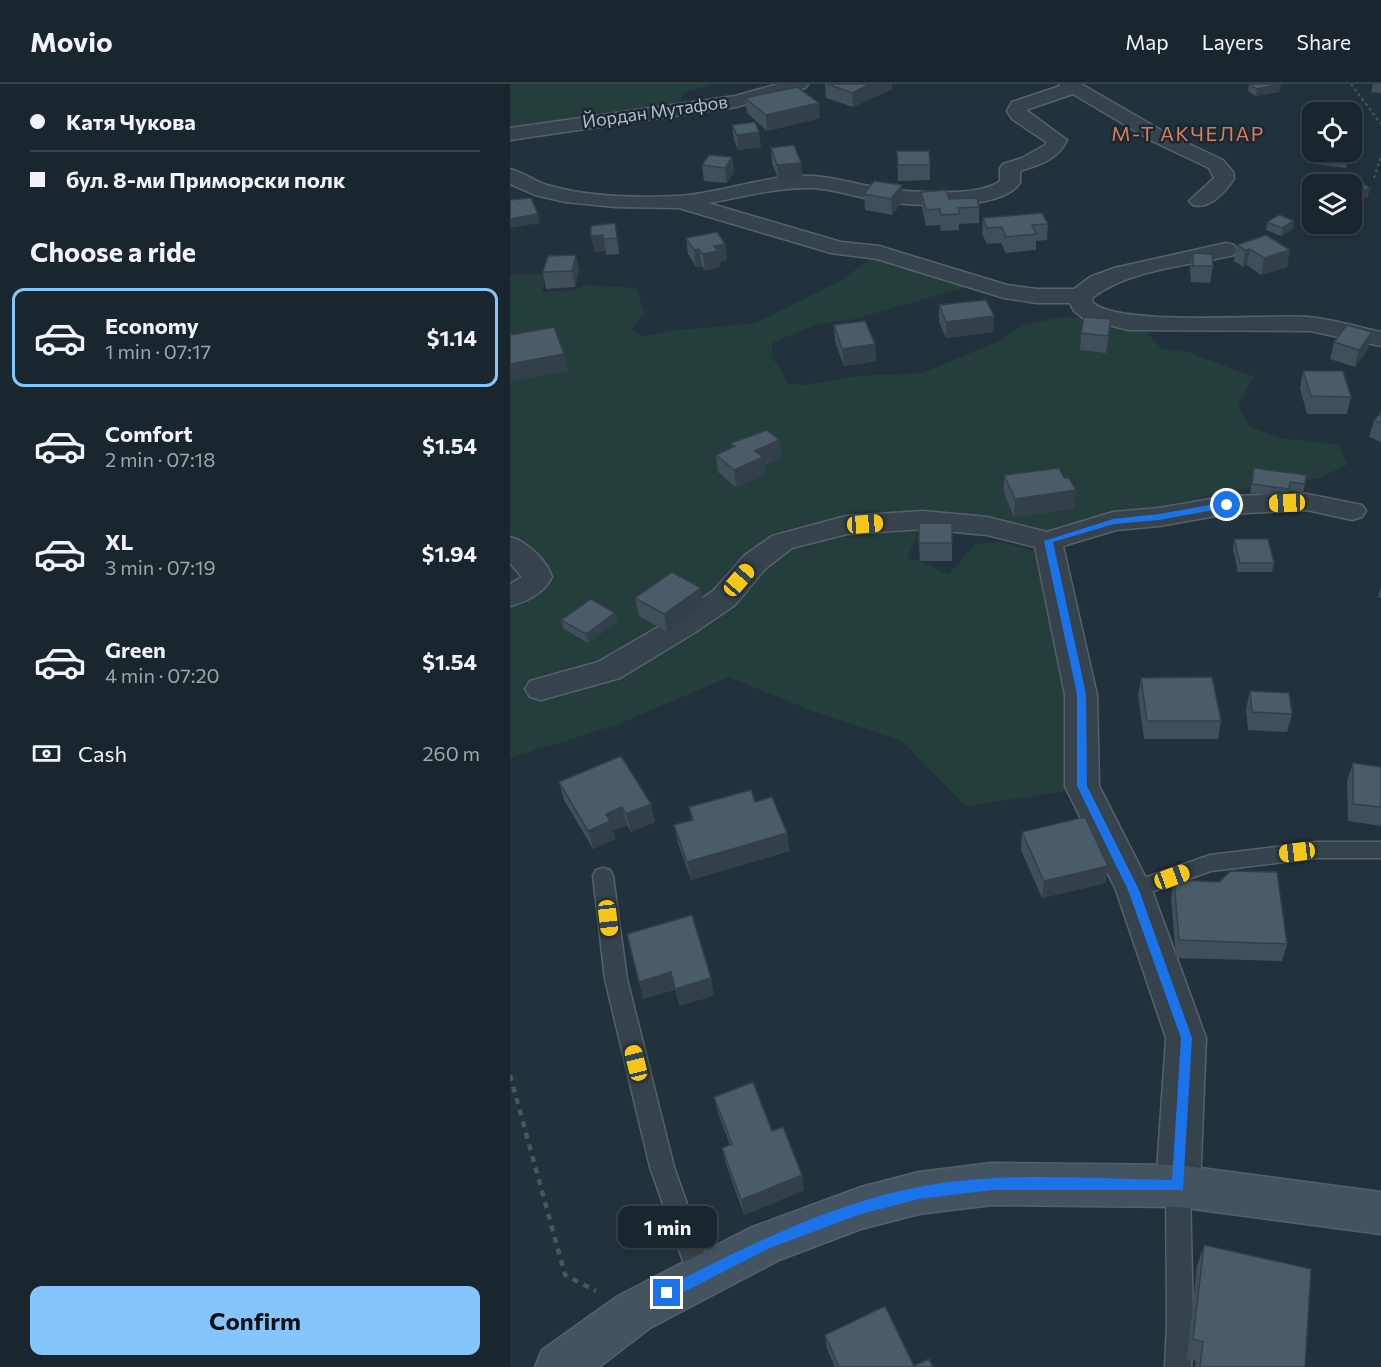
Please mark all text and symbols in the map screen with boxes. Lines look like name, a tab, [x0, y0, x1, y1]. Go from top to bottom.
text: Movio	[30, 24, 113, 58]
text: Map	[1125, 29, 1169, 54]
text: Layers	[1202, 29, 1264, 54]
text: Share	[1297, 29, 1351, 54]
street label: Йордан Мутафов	[581, 90, 729, 132]
map controls	[1302, 102, 1362, 234]
button: locate	[1302, 102, 1362, 162]
text: Катя Чукова	[66, 108, 196, 135]
district label: М-Т АКЧЕЛАР	[1111, 121, 1265, 145]
text: бул. 8-ми Приморски полк	[66, 166, 346, 193]
button: layers	[1302, 174, 1362, 234]
text: Choose a ride	[30, 235, 196, 268]
icon: car	[33, 311, 87, 365]
text: Economy	[105, 312, 199, 339]
text: $1.14	[427, 324, 477, 351]
text: 1 min · 07:17	[105, 339, 211, 363]
icon: car	[33, 419, 87, 473]
text: Comfort	[105, 420, 193, 447]
text: $1.54	[422, 432, 477, 459]
text: 2 min · 07:18	[105, 447, 215, 471]
route start	[1213, 491, 1240, 518]
car	[1269, 493, 1305, 513]
car	[846, 514, 884, 534]
icon: car	[33, 527, 87, 581]
text: XL	[105, 528, 133, 555]
text: $1.94	[422, 540, 477, 567]
text: 3 min · 07:19	[105, 555, 216, 579]
car	[720, 561, 758, 599]
icon: car	[33, 635, 87, 689]
text: Green	[105, 636, 166, 663]
text: $1.54	[422, 648, 477, 675]
text: 4 min · 07:20	[105, 663, 220, 687]
icon: cash	[30, 737, 63, 770]
text: Cash	[78, 740, 127, 767]
text: 260 m	[422, 741, 480, 765]
car	[1278, 841, 1316, 863]
car	[1152, 862, 1192, 892]
car	[597, 899, 619, 937]
car	[623, 1043, 649, 1083]
callout: 1 min	[618, 1206, 717, 1248]
text: 1 min	[644, 1215, 691, 1239]
route end	[653, 1279, 680, 1306]
button: Confirm	[30, 1286, 480, 1355]

